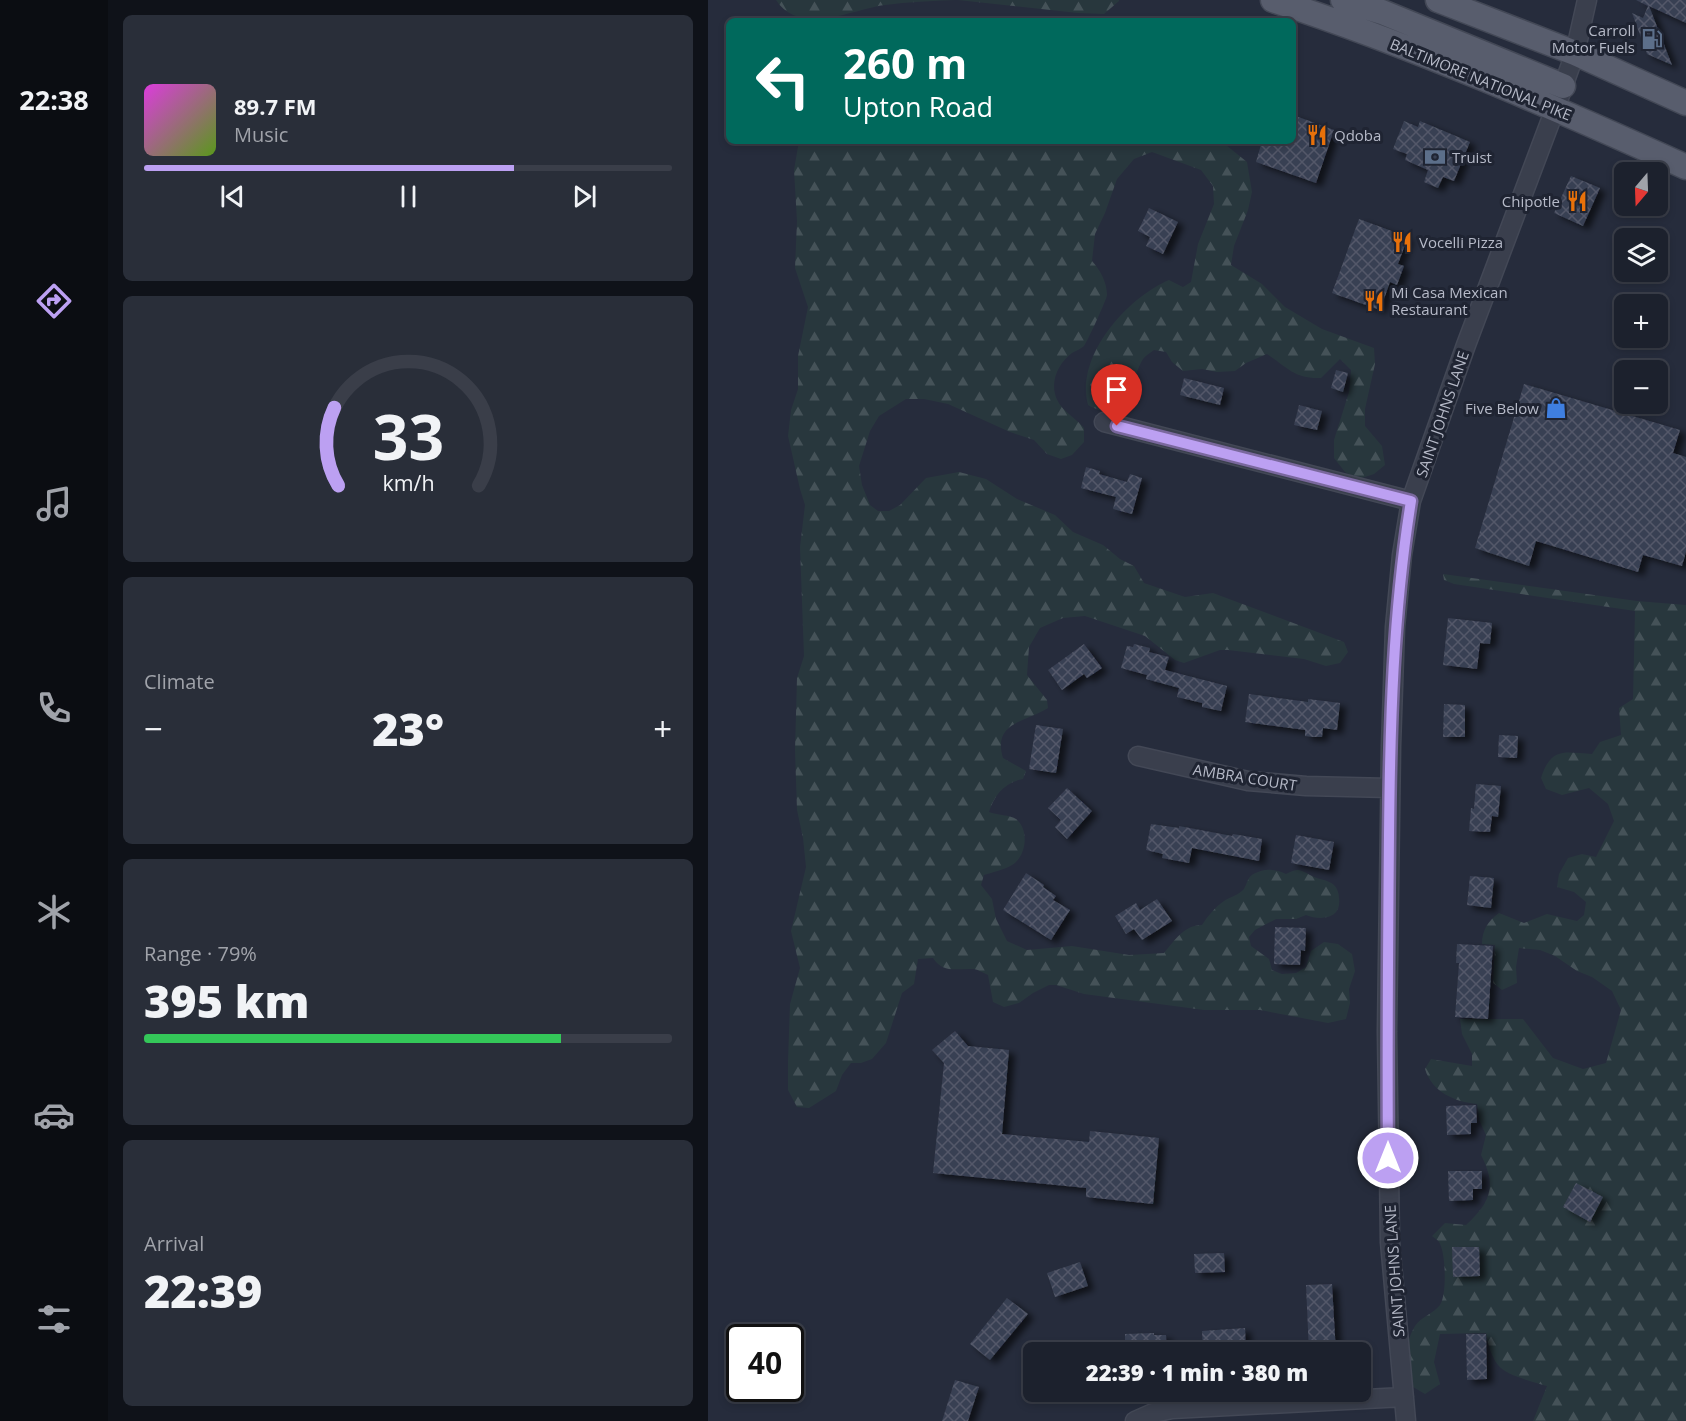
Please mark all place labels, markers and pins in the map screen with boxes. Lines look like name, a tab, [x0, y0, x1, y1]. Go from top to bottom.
place label: Carroll Motor Fuels	[1552, 20, 1635, 57]
fuel station icon: Carroll Motor Fuels	[1640, 27, 1664, 51]
restaurant icon: Qdoba	[1305, 123, 1329, 147]
place label: Qdoba	[1334, 125, 1381, 145]
bank icon: Truist	[1423, 145, 1447, 169]
place label: Truist	[1452, 147, 1492, 167]
restaurant icon: Chipotle	[1565, 189, 1589, 213]
place label: Chipotle	[1502, 191, 1560, 211]
restaurant icon: Vocelli Pizza	[1390, 230, 1414, 254]
place label: Vocelli Pizza	[1419, 232, 1503, 252]
place label: Mi Casa Mexican Restaurant	[1391, 282, 1508, 319]
restaurant icon: Mi Casa Mexican Restaurant	[1362, 289, 1386, 313]
pin	[1091, 364, 1142, 426]
shop icon: Five Below	[1544, 396, 1568, 420]
place label: Five Below	[1465, 398, 1539, 418]

